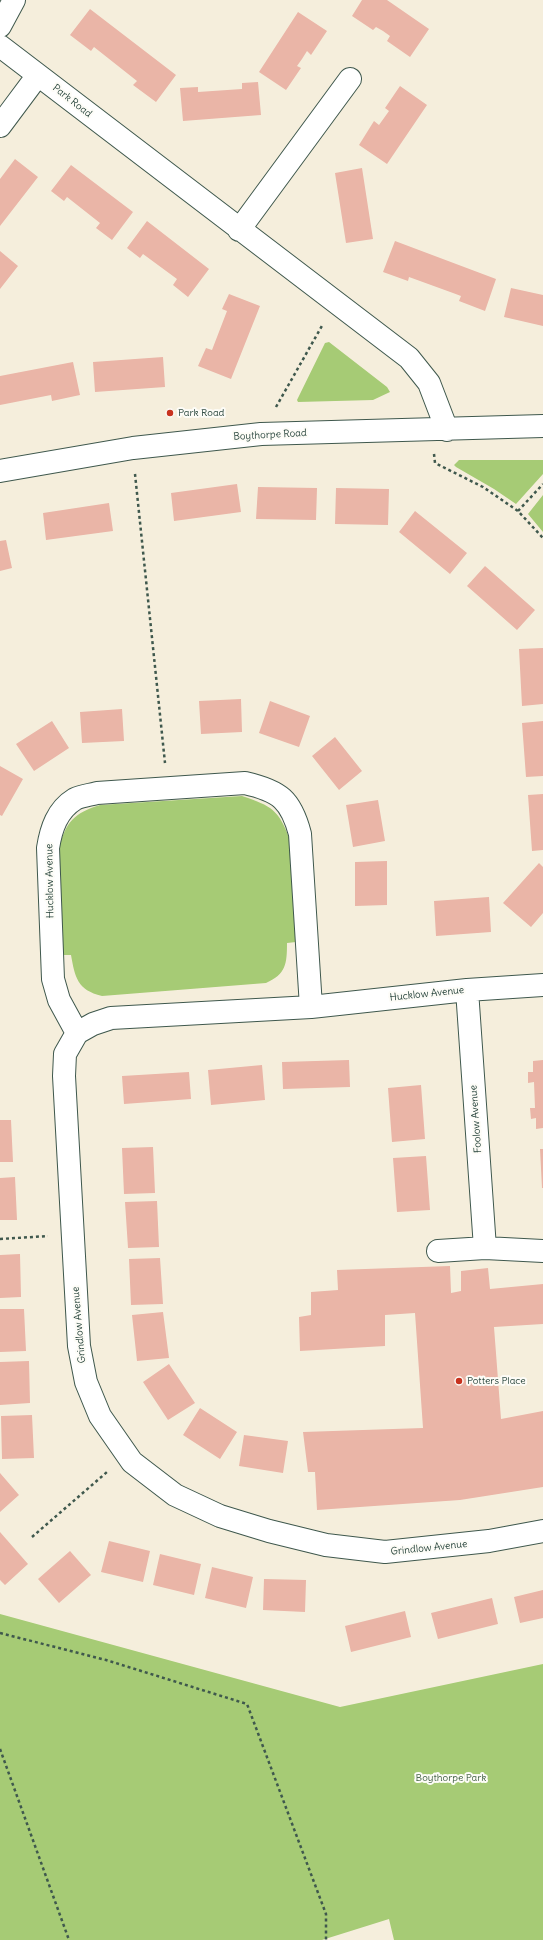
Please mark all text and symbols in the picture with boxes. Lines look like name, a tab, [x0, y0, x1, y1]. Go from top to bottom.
street label: Park Road	[50, 82, 94, 120]
place label: Park Road	[178, 407, 224, 419]
marker: Park Road	[165, 408, 175, 418]
street label: Boythorpe Road	[233, 427, 307, 443]
street label: Hucklow Avenue	[43, 844, 57, 918]
street label: Hucklow Avenue	[389, 984, 465, 1004]
street label: Foolow Avenue	[468, 1085, 484, 1153]
street label: Grindlow Avenue	[70, 1286, 88, 1364]
place label: Potters Place	[467, 1375, 526, 1387]
marker: Potters Place	[454, 1376, 464, 1386]
street label: Grindlow Avenue	[390, 1538, 468, 1558]
park label: Boythorpe Park	[416, 1772, 486, 1784]

